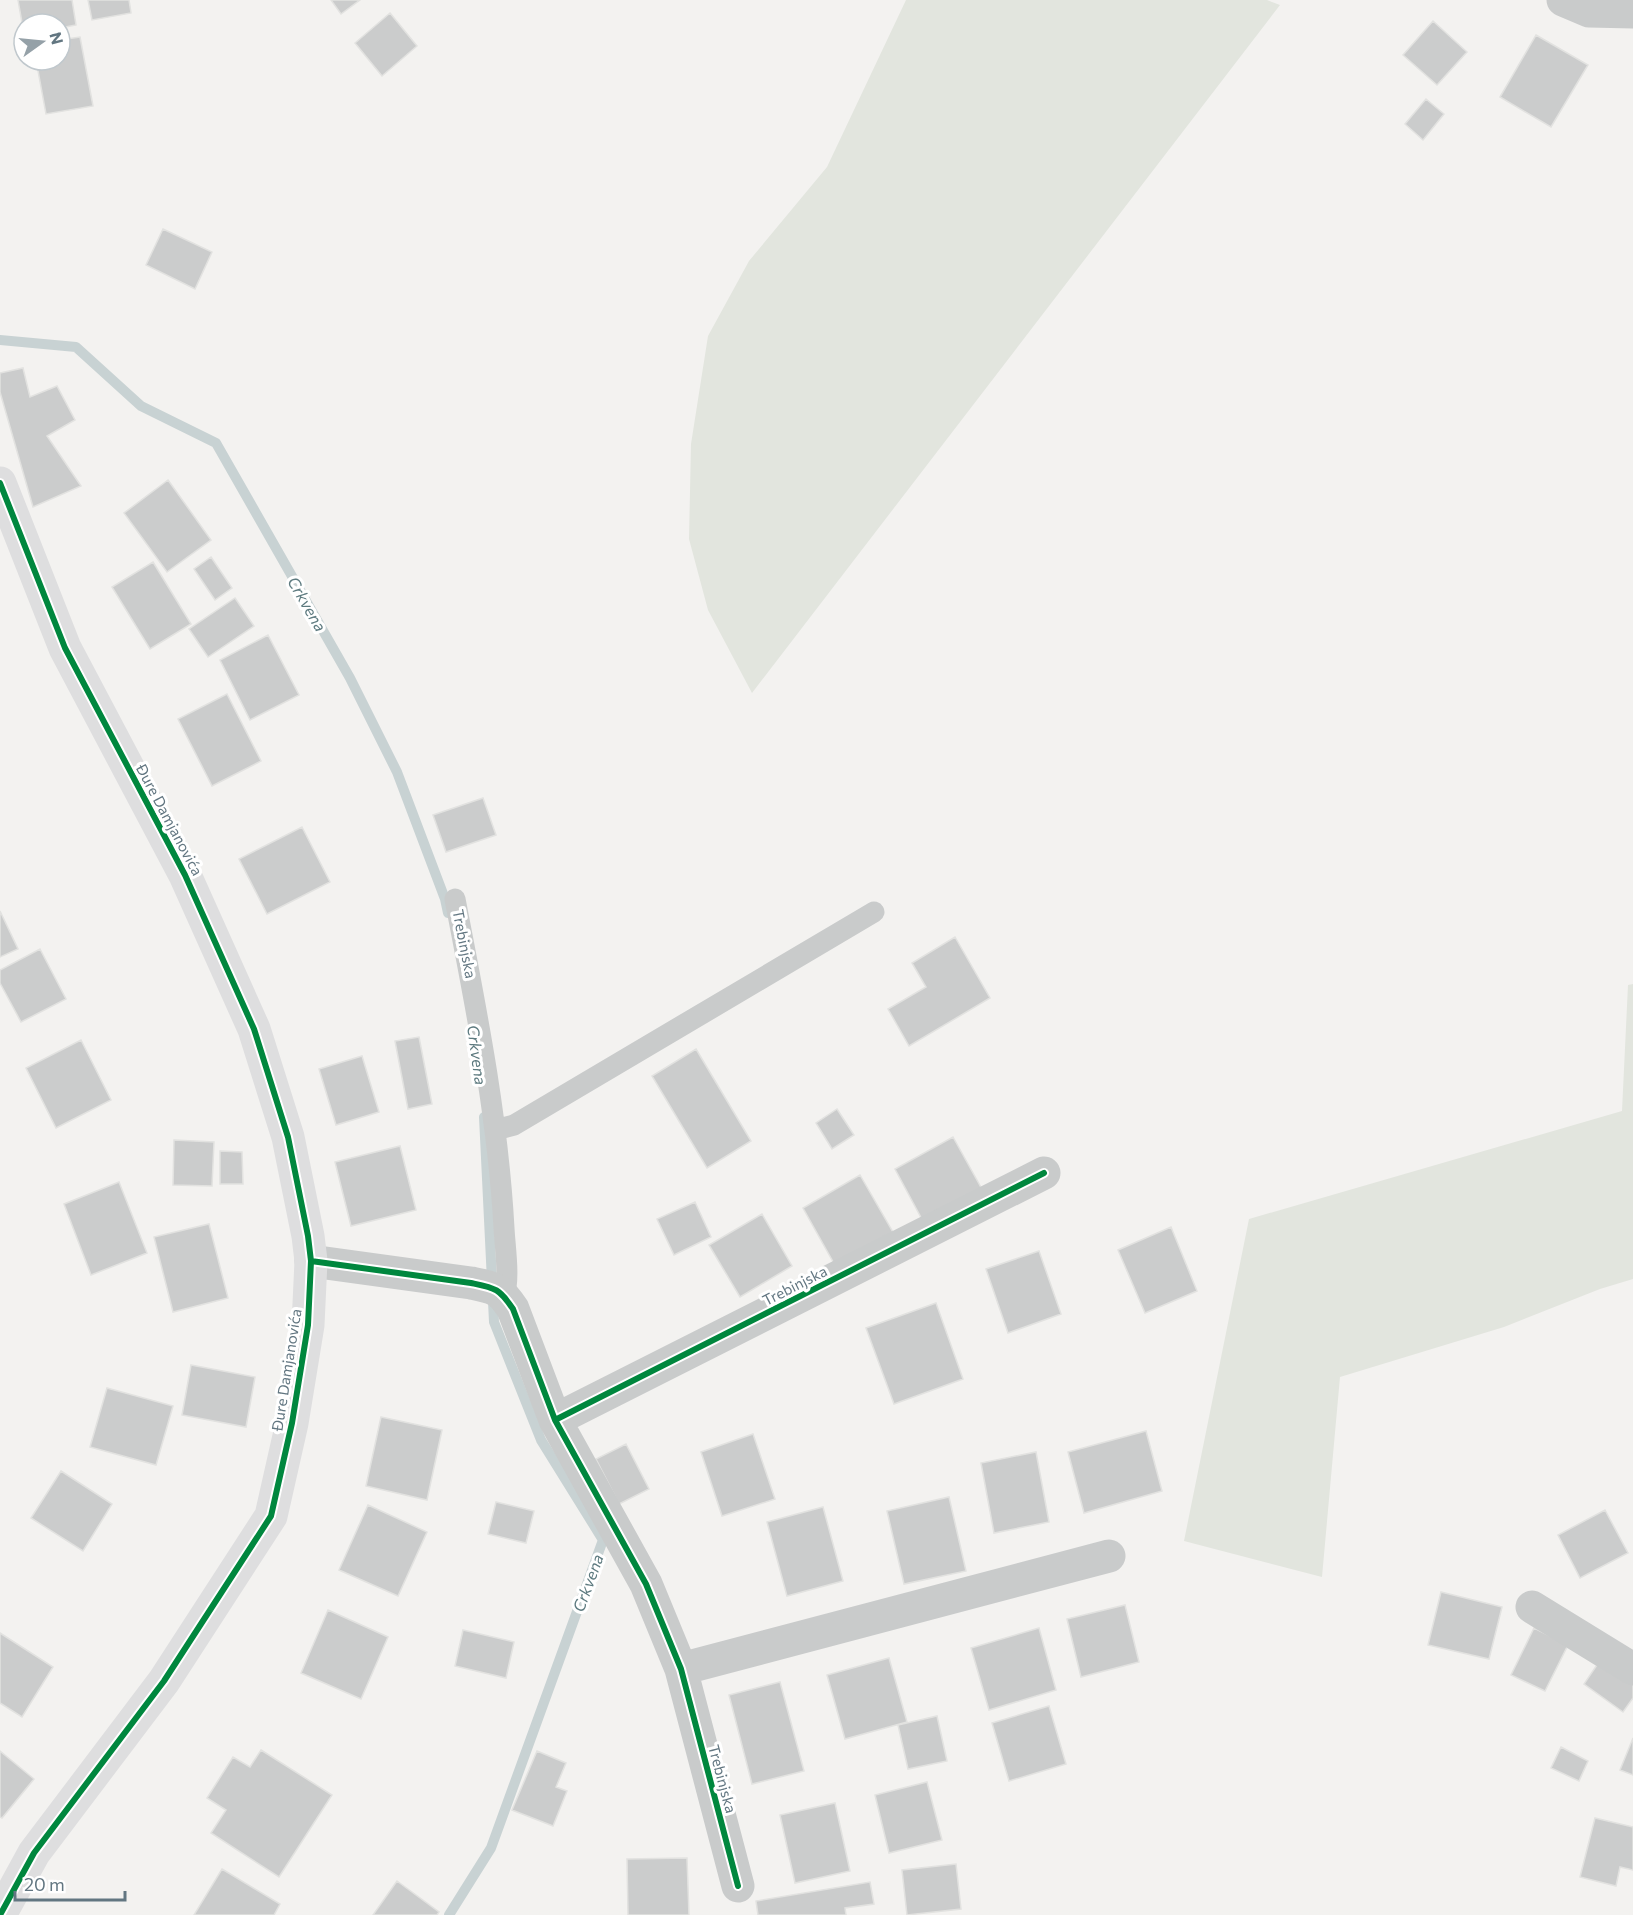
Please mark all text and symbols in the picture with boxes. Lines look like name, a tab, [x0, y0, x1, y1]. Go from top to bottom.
north arrow	[12, 12, 72, 72]
text: N	[46, 30, 68, 46]
water label: Crkvena	[284, 573, 331, 635]
street label: Đure Damjanovića	[132, 760, 207, 878]
street label: Trebinjska	[449, 908, 480, 980]
water label: Crkvena	[464, 1024, 491, 1086]
street label: Trebinjska	[759, 1261, 830, 1309]
street label: Đure Damjanovića	[267, 1307, 305, 1433]
water label: Crkvena	[568, 1551, 607, 1614]
street label: Trebinjska	[705, 1743, 741, 1815]
scale bar	[15, 1864, 124, 1902]
text: 20 m	[24, 1873, 65, 1895]

